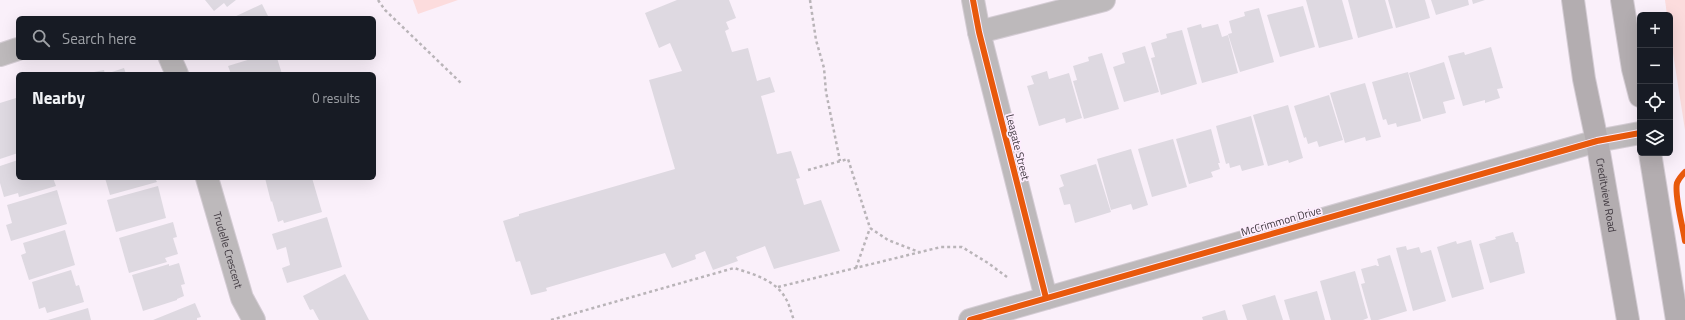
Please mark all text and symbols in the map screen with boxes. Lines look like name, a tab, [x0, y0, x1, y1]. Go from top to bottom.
map controls	[1637, 12, 1673, 156]
button: +	[1637, 12, 1673, 48]
search box	[16, 16, 376, 60]
icon: search	[30, 27, 52, 49]
text: Search here	[62, 27, 136, 50]
button: −	[1637, 48, 1673, 84]
button: locate	[1637, 84, 1673, 120]
text: Nearby	[32, 85, 85, 111]
text: 0 results	[312, 88, 360, 108]
street label: Leagate Street	[1002, 112, 1034, 182]
button: layers	[1637, 120, 1673, 156]
street label: Creditview Road	[1592, 157, 1621, 234]
street label: McCrimmon Drive	[1239, 202, 1323, 240]
street label: Trudelle Crescent	[209, 210, 247, 290]

